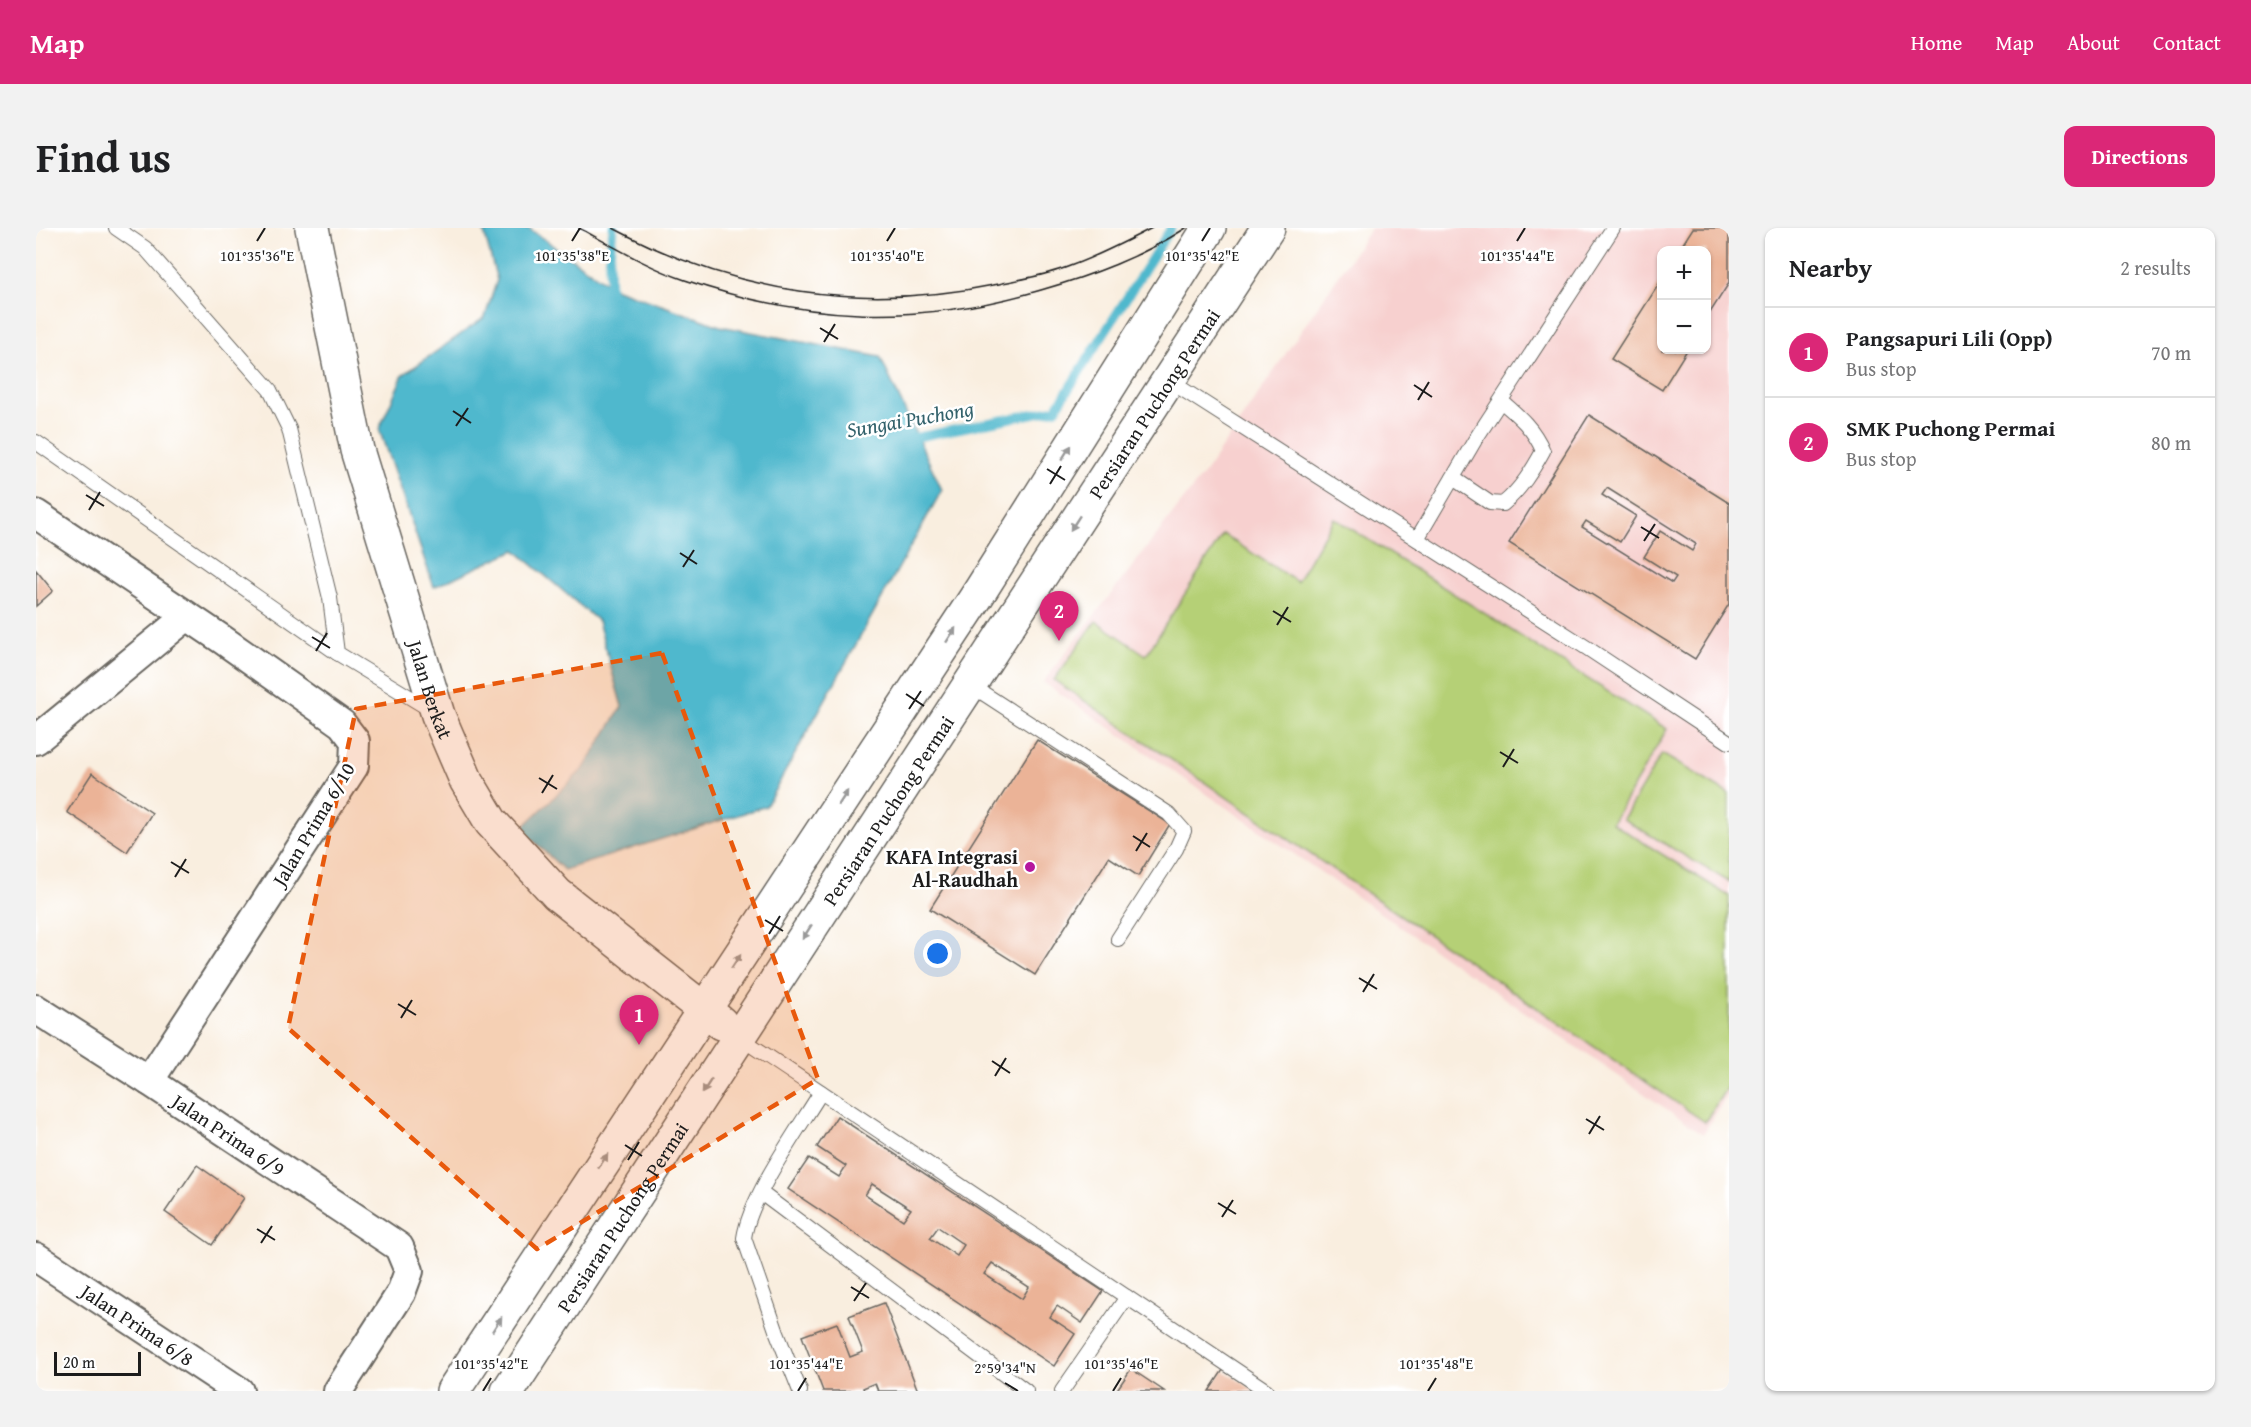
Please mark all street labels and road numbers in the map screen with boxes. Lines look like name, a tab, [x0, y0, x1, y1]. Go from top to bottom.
street label: Persiaran Puchong Permai	[1081, 302, 1226, 504]
street label: Jalan Berkat	[401, 634, 461, 743]
street label: Persiaran Puchong Permai	[815, 709, 961, 911]
street label: Jalan Prima 6/10	[263, 757, 361, 894]
street label: Jalan Prima 6/9	[164, 1084, 291, 1182]
street label: Persiaran Puchong Permai	[549, 1116, 695, 1318]
street label: Jalan Prima 6/8	[73, 1275, 200, 1372]

